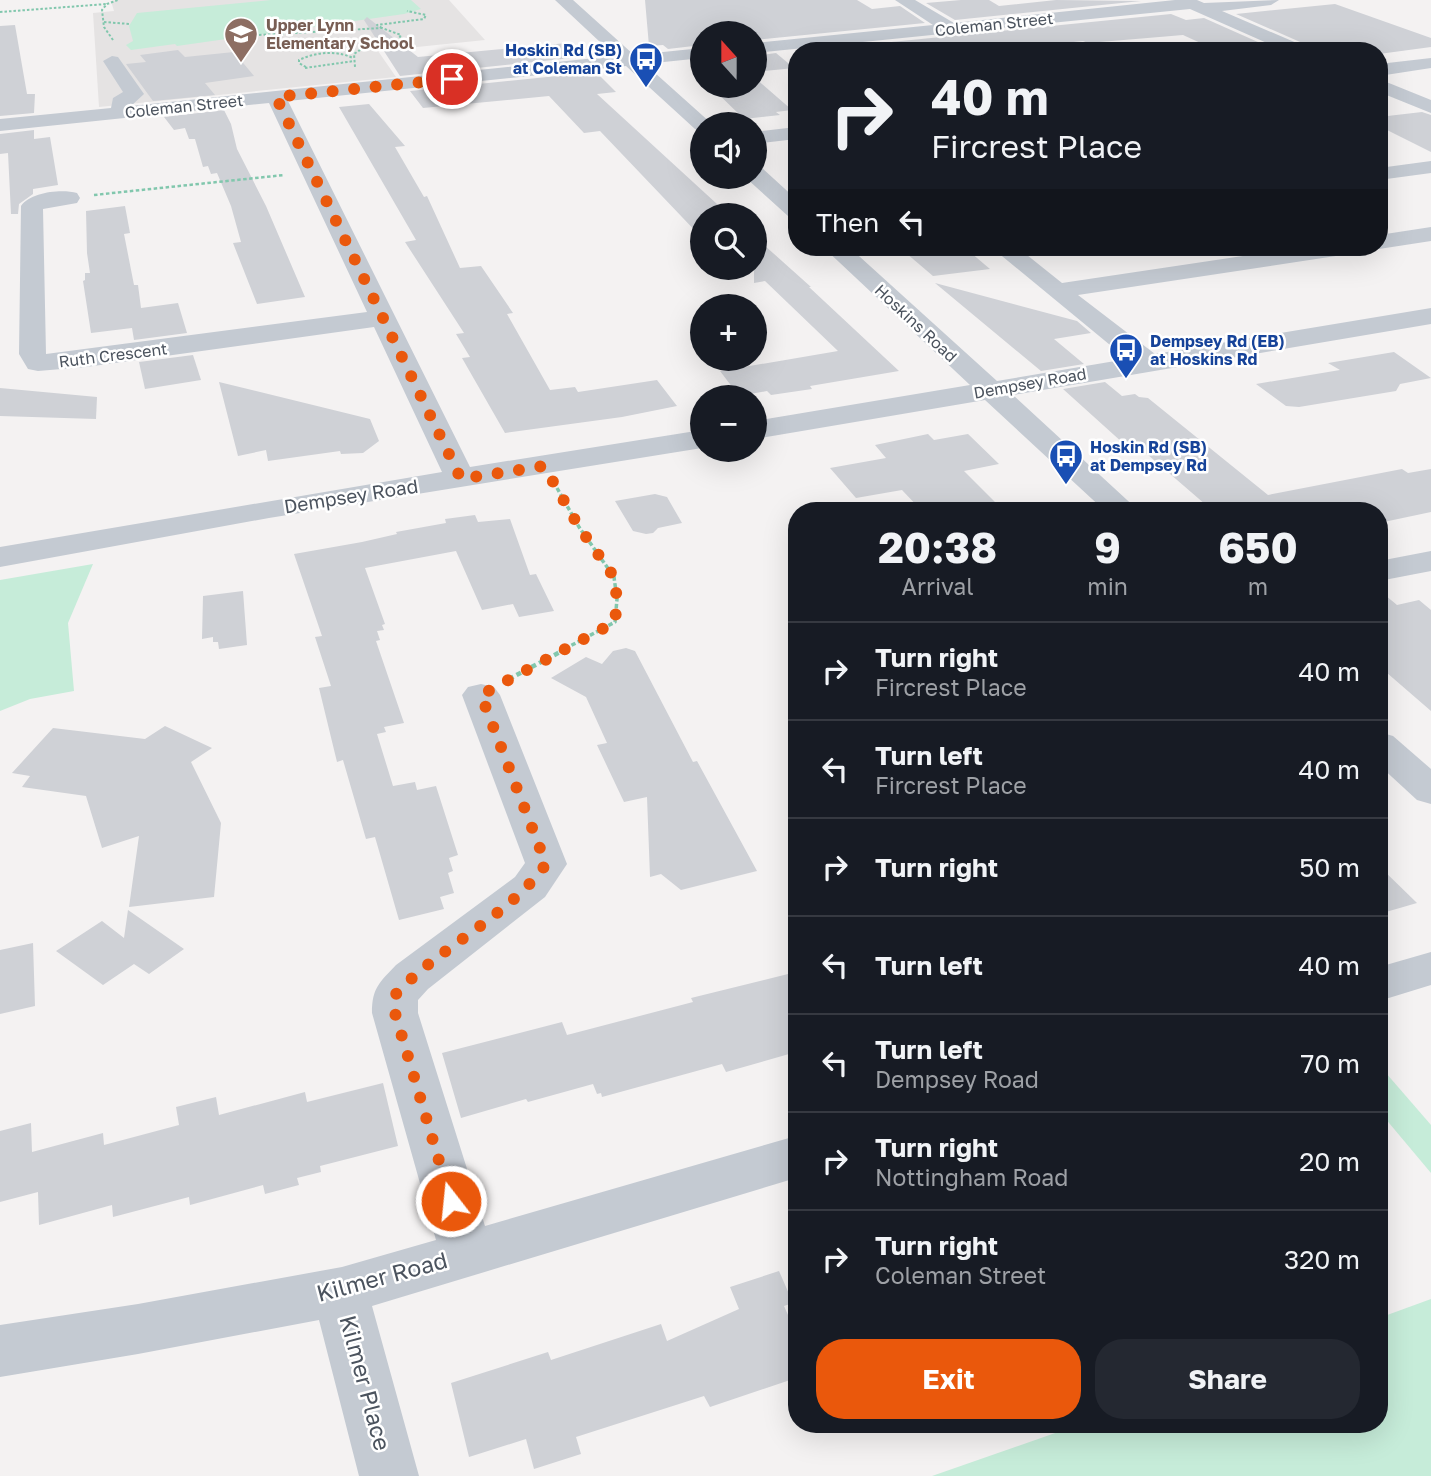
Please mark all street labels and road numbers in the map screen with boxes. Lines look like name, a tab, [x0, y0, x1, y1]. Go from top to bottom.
street label: Coleman Street	[934, 8, 1054, 40]
street label: Coleman Street	[124, 90, 244, 122]
street label: Hoskins Road	[871, 280, 961, 366]
street label: Ruth Crescent	[58, 338, 168, 372]
street label: Dempsey Road	[972, 363, 1088, 403]
street label: Dempsey Road	[282, 474, 420, 517]
street label: Kilmer Road	[313, 1245, 450, 1307]
street label: Kilmer Place	[334, 1312, 397, 1454]

